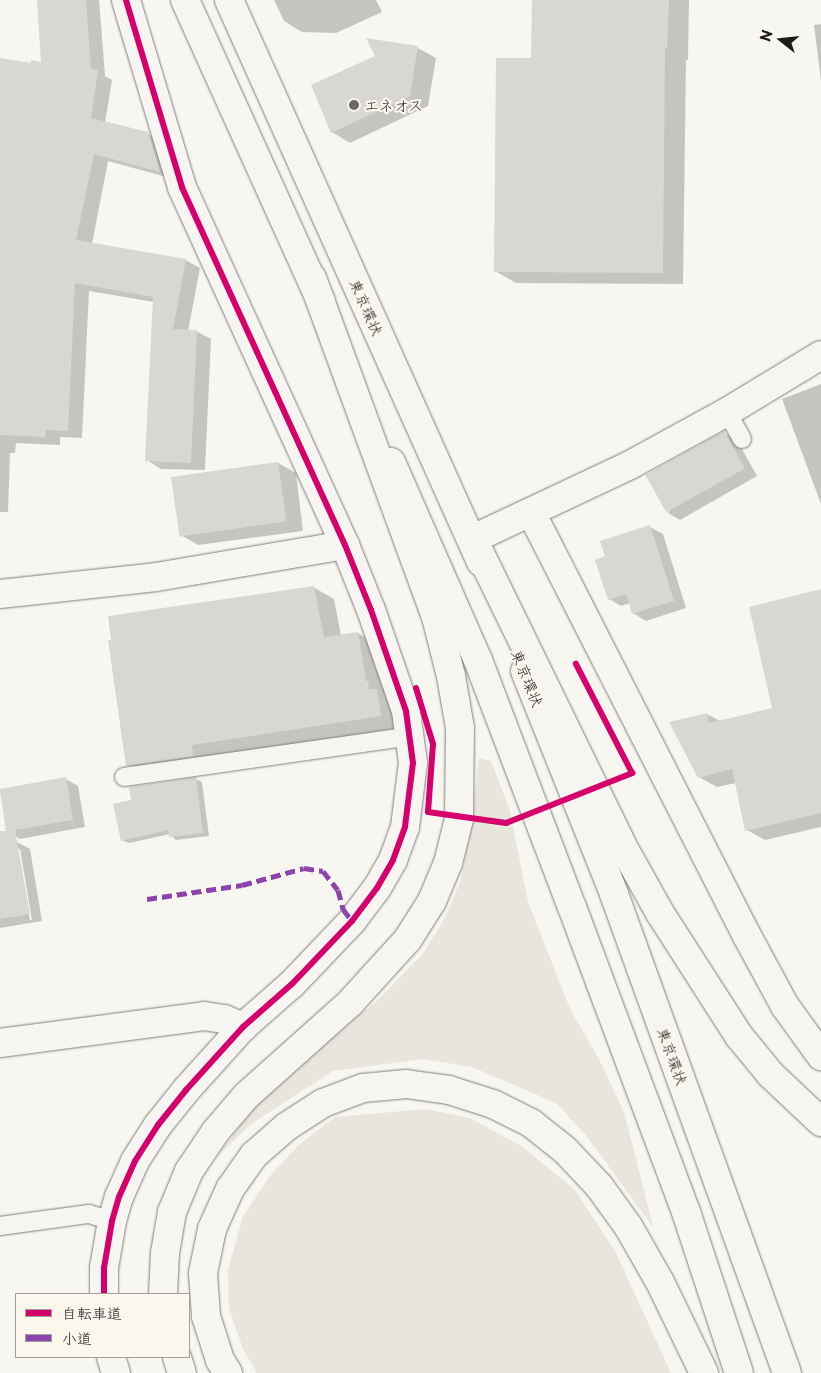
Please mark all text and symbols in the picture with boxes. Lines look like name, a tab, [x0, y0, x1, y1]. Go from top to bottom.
north arrow	[756, 15, 806, 65]
text: N	[754, 28, 778, 44]
place label: エネオス	[364, 96, 424, 114]
marker: エネオス	[348, 99, 360, 111]
street label: 東京環状	[347, 276, 387, 338]
street label: 東京環状	[508, 647, 548, 709]
street label: 東京環状	[654, 1025, 692, 1087]
legend	[15, 1293, 190, 1358]
text: 自転車道	[62, 1301, 122, 1324]
text: 小道	[62, 1326, 92, 1349]

